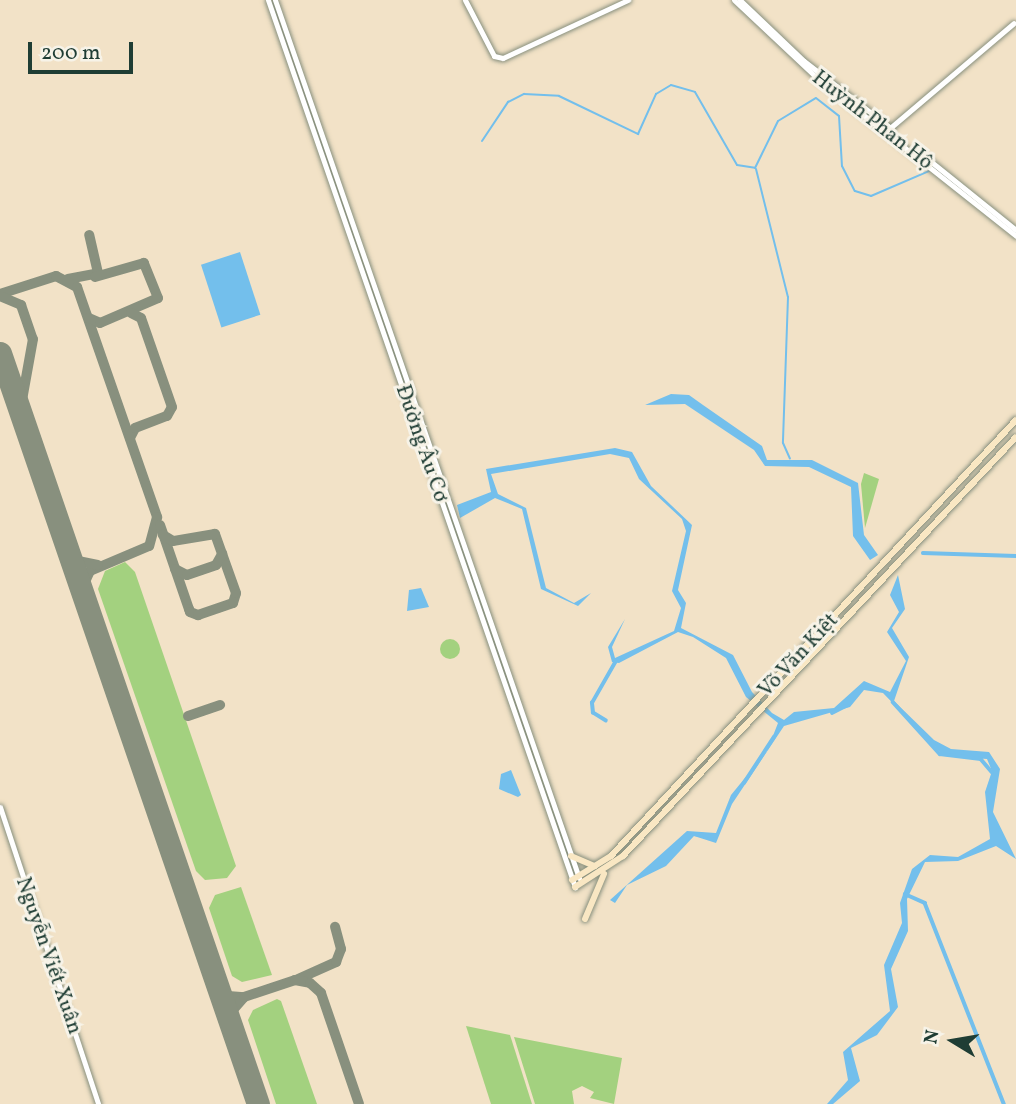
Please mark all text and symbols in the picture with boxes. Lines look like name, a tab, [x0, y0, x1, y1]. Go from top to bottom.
scale bar	[32, 28, 136, 72]
text: 200 m	[41, 39, 101, 68]
street label: Huỳnh Phan Hộ	[807, 66, 937, 176]
street label: Đường Âu Cơ	[389, 382, 453, 506]
street label: Võ Văn Kiệt	[754, 609, 844, 703]
street label: Nguyễn Viết Xuân	[9, 874, 87, 1038]
north arrow	[918, 1006, 988, 1076]
text: N	[918, 1028, 946, 1046]

